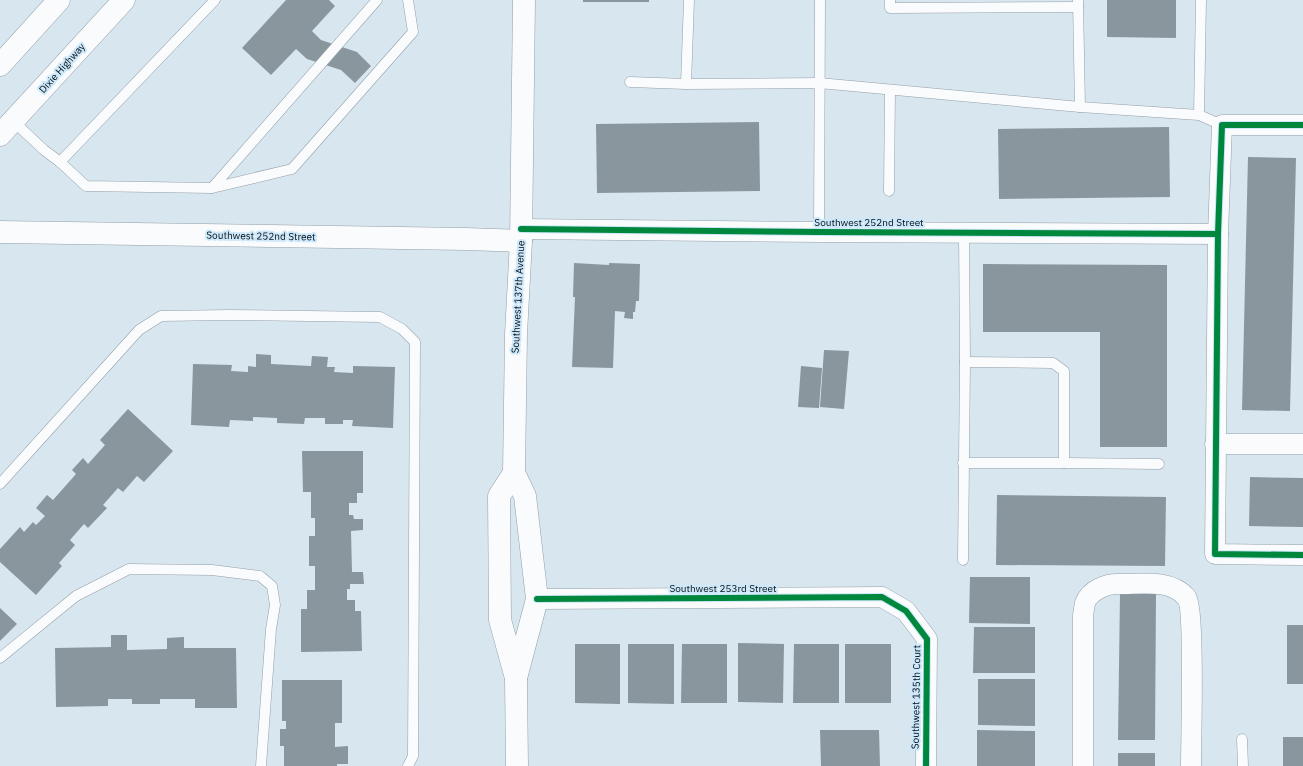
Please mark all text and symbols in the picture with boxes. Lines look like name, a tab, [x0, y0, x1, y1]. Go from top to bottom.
street label: Dixie Highway	[36, 40, 88, 96]
street label: Southwest 252nd Street	[814, 216, 924, 229]
street label: Southwest 252nd Street	[206, 229, 316, 243]
street label: Southwest 137th Avenue	[509, 240, 527, 354]
street label: Southwest 253rd Street	[669, 582, 777, 595]
street label: Southwest 135th Court	[909, 644, 923, 749]

